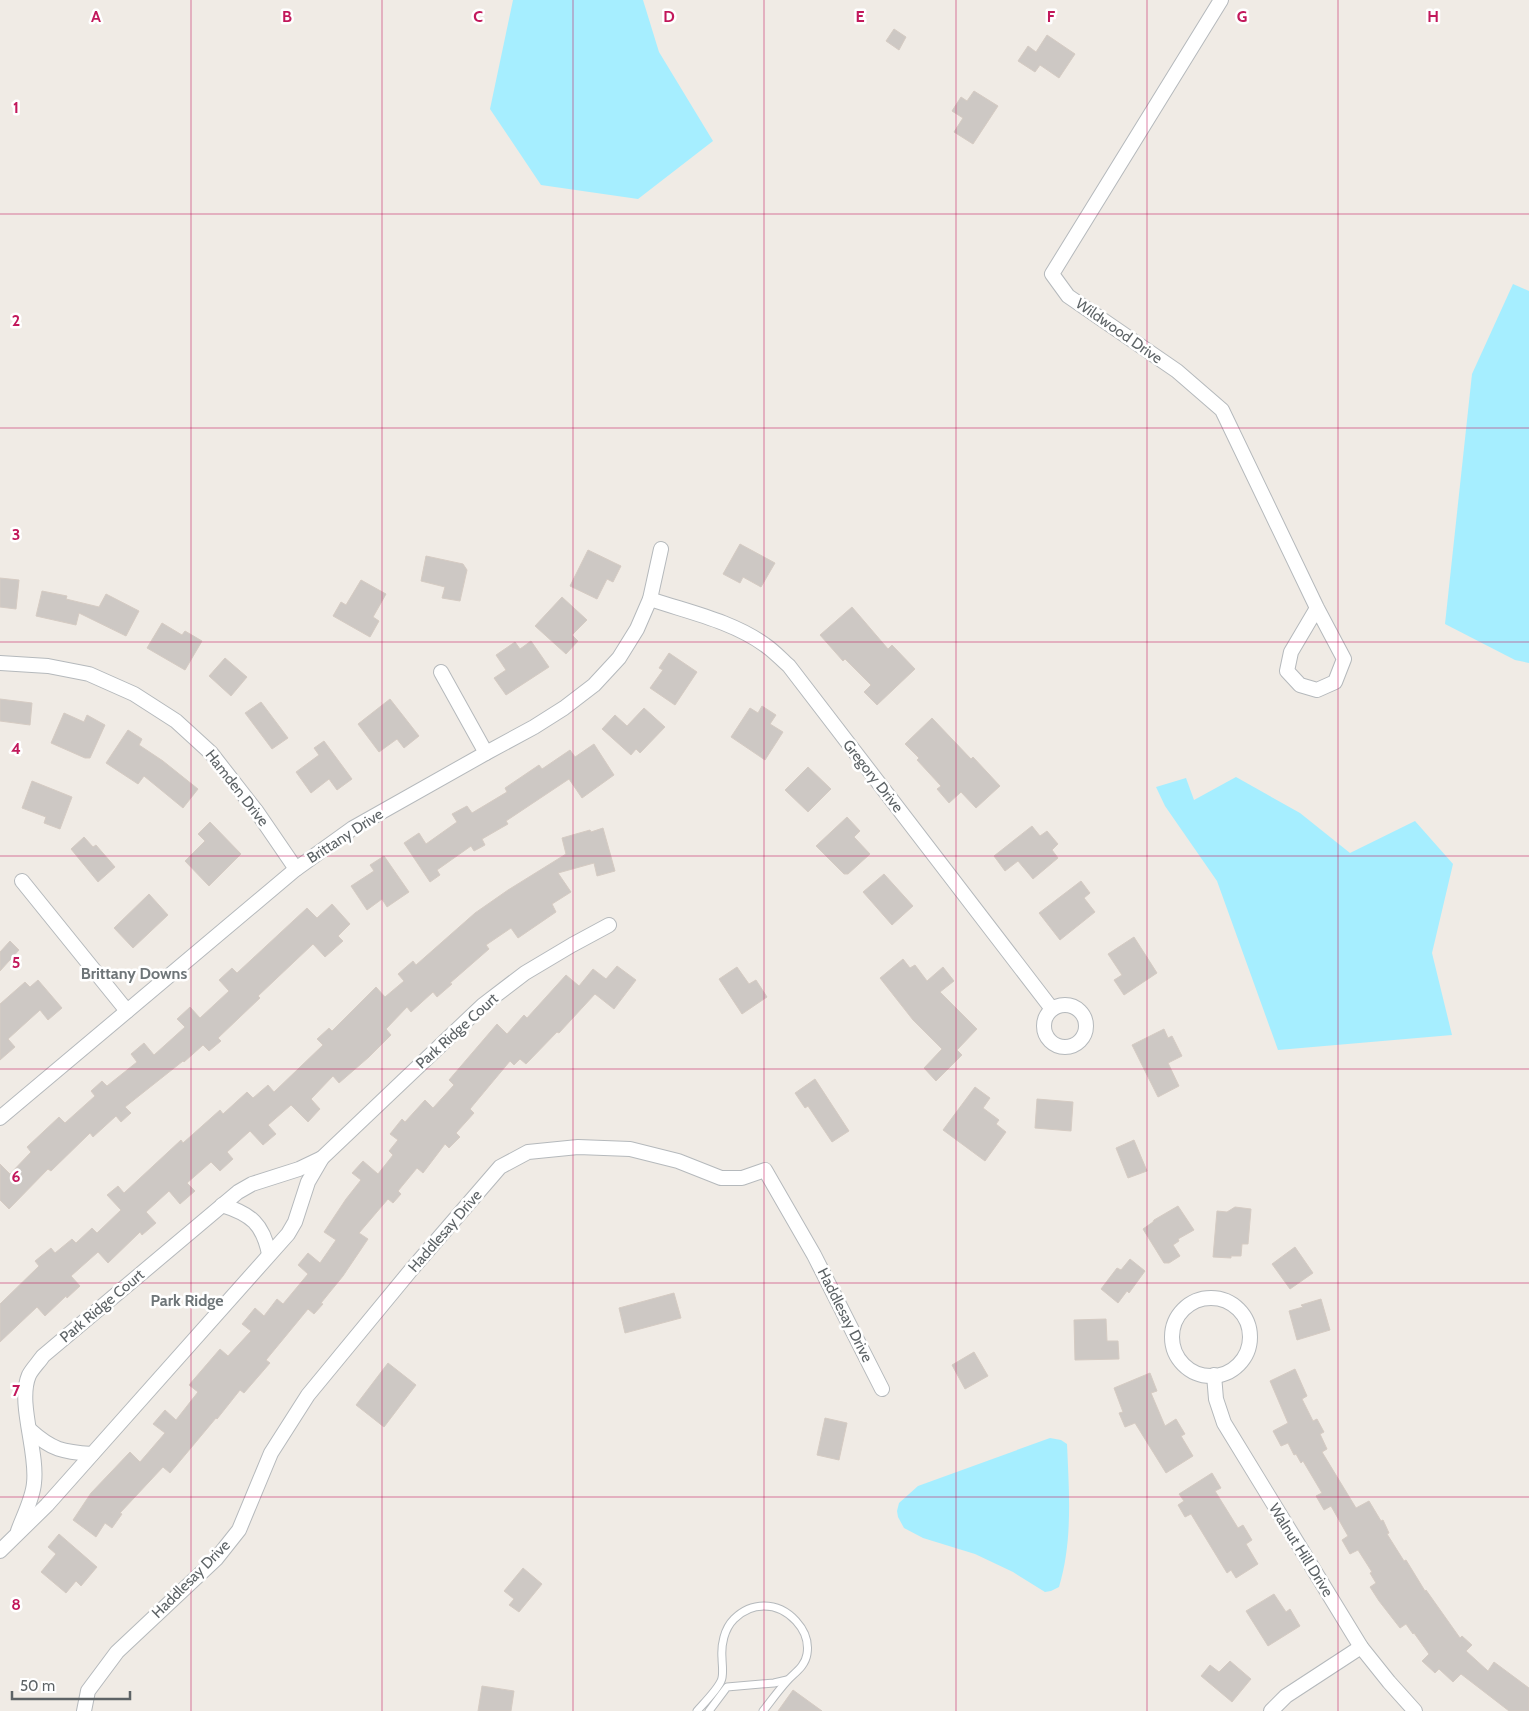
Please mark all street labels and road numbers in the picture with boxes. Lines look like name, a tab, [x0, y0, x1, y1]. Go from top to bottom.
street label: Wildwood Drive	[1072, 294, 1166, 368]
street label: Gregory Drive	[839, 736, 907, 816]
street label: Hamden Drive	[202, 746, 273, 830]
street label: Brittany Drive	[304, 805, 387, 867]
street label: Park Ridge Court	[412, 989, 502, 1073]
street label: Haddlesay Drive	[404, 1186, 486, 1276]
street label: Haddlesay Drive	[814, 1265, 877, 1365]
street label: Park Ridge Court	[56, 1266, 148, 1346]
street label: Walnut Hill Drive	[1265, 1500, 1337, 1600]
street label: Haddlesay Drive	[148, 1536, 234, 1622]

